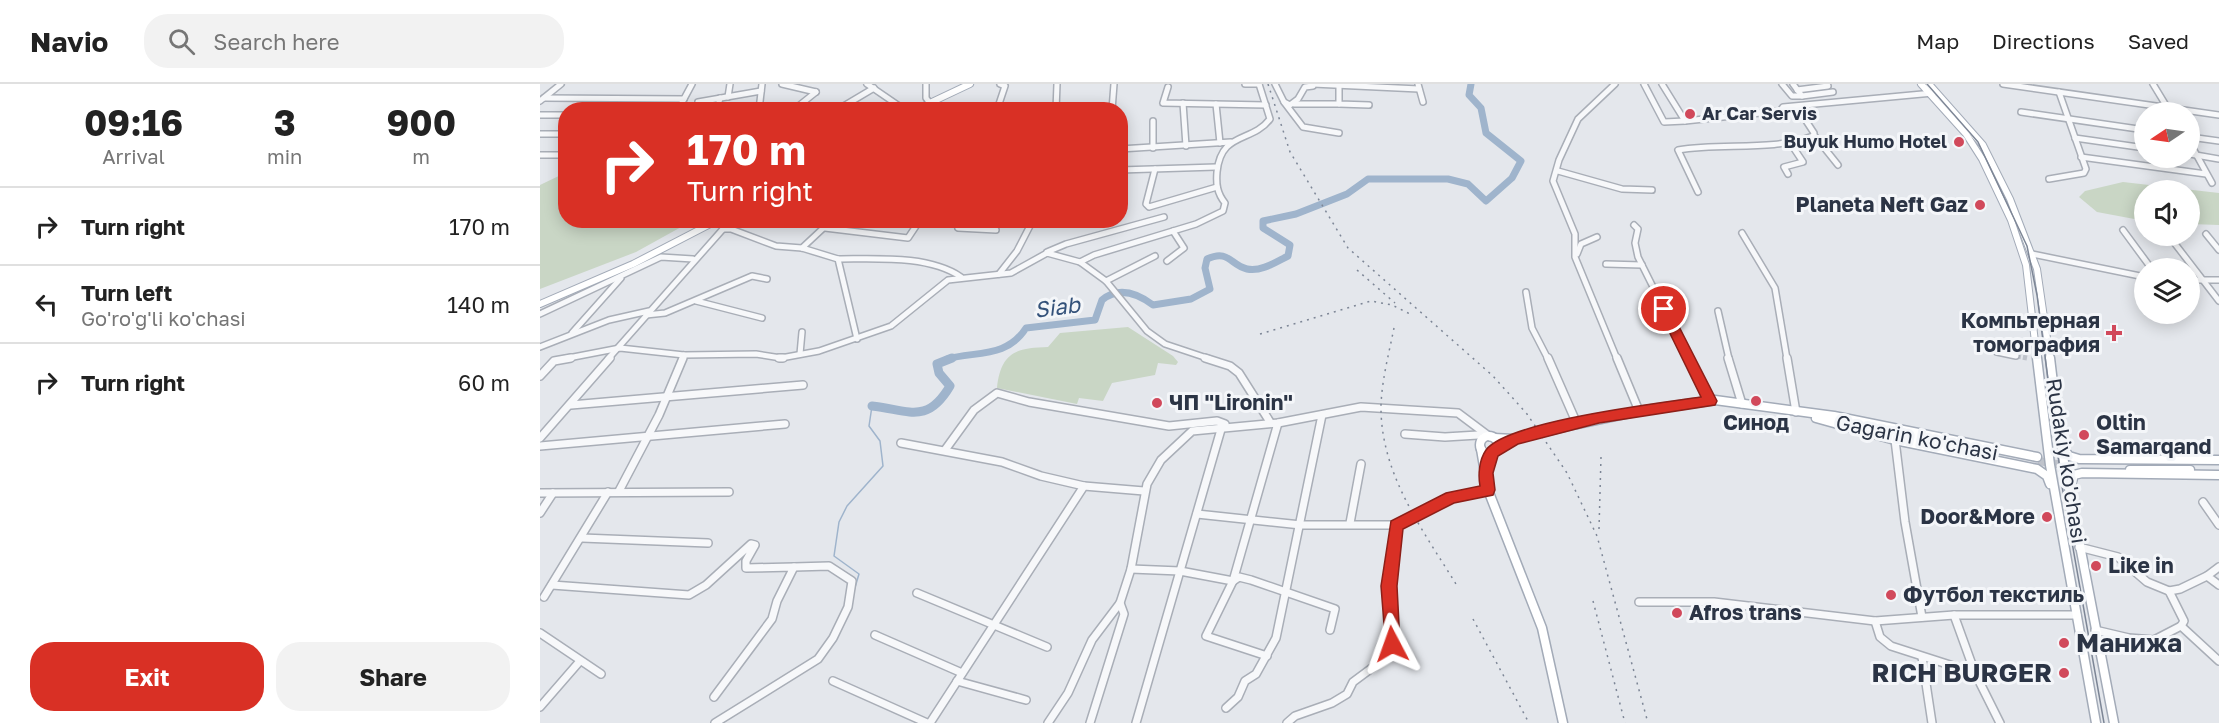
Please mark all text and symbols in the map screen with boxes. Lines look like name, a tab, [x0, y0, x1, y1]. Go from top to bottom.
search box	[144, 14, 564, 68]
text: Navio	[30, 25, 108, 58]
icon: search	[165, 25, 198, 58]
text: Search here	[213, 28, 339, 55]
text: Map	[1916, 28, 1959, 54]
text: Directions	[1992, 28, 2095, 54]
text: Saved	[2128, 28, 2189, 54]
text: 09:16	[84, 101, 183, 144]
text: 3	[274, 101, 296, 144]
text: 900	[386, 101, 456, 144]
place label: Ar Car Servis	[1702, 102, 1817, 124]
north arrow	[2134, 102, 2200, 168]
map controls	[2134, 102, 2200, 324]
marker: Ar Car Servis	[1683, 107, 1697, 121]
text: 170 m	[687, 124, 806, 174]
icon: right	[588, 126, 666, 204]
place label: Buyuk Humo Hotel	[1783, 130, 1947, 152]
marker: Buyuk Humo Hotel	[1952, 135, 1966, 149]
text: Arrival	[102, 144, 165, 168]
text: min	[267, 144, 302, 168]
text: m	[412, 144, 430, 168]
text: Turn right	[687, 175, 813, 207]
button: sound	[2134, 180, 2200, 246]
place label: Planeta Neft Gaz	[1796, 191, 1968, 217]
marker: Planeta Neft Gaz	[1973, 198, 1987, 212]
icon: right	[30, 210, 63, 243]
text: Turn right	[81, 213, 185, 240]
text: 170 m	[449, 213, 510, 240]
button: layers	[2134, 258, 2200, 324]
text: Turn left	[81, 279, 172, 306]
pin	[1638, 283, 1689, 334]
icon: left	[30, 288, 63, 321]
water label: Siab	[1032, 290, 1083, 323]
text: 140 m	[447, 291, 510, 318]
icon: arrive	[1647, 292, 1680, 325]
text: Go'ro'g'li ko'chasi	[81, 306, 246, 330]
place label: Компьтерная томография	[1961, 307, 2100, 357]
marker: Компьтерная томография	[2105, 324, 2123, 342]
icon: right	[30, 366, 63, 399]
text: Turn right	[81, 369, 185, 396]
text: 60 m	[458, 369, 510, 396]
street label: Rudakiy ko'chasi	[2041, 376, 2093, 545]
place label: ЧП "Lironin"	[1169, 389, 1293, 415]
marker: Синод	[1749, 394, 1763, 408]
marker: ЧП "Lironin"	[1150, 396, 1164, 410]
place label: Синод	[1723, 409, 1789, 435]
street label: Gagarin ko'chasi	[1834, 409, 2000, 465]
place label: Oltin Samarqand	[2096, 409, 2211, 459]
marker: Oltin Samarqand	[2077, 428, 2091, 442]
place label: Door&More	[1920, 503, 2035, 529]
marker: Door&More	[2040, 510, 2054, 524]
place label: Like in	[2108, 552, 2174, 578]
marker: Like in	[2089, 559, 2103, 573]
place label: Футбол текстиль	[1903, 581, 2085, 607]
marker: Футбол текстиль	[1884, 588, 1898, 602]
place label: Afros trans	[1689, 599, 1802, 625]
marker: Afros trans	[1670, 606, 1684, 620]
position arrow	[1360, 612, 1424, 676]
place label: Манижа	[2076, 627, 2182, 658]
marker: Манижа	[2057, 636, 2071, 650]
button: Exit	[30, 642, 264, 711]
button: Share	[276, 642, 510, 711]
place label: RICH BURGER	[1872, 657, 2052, 688]
marker: RICH BURGER	[2057, 666, 2071, 680]

